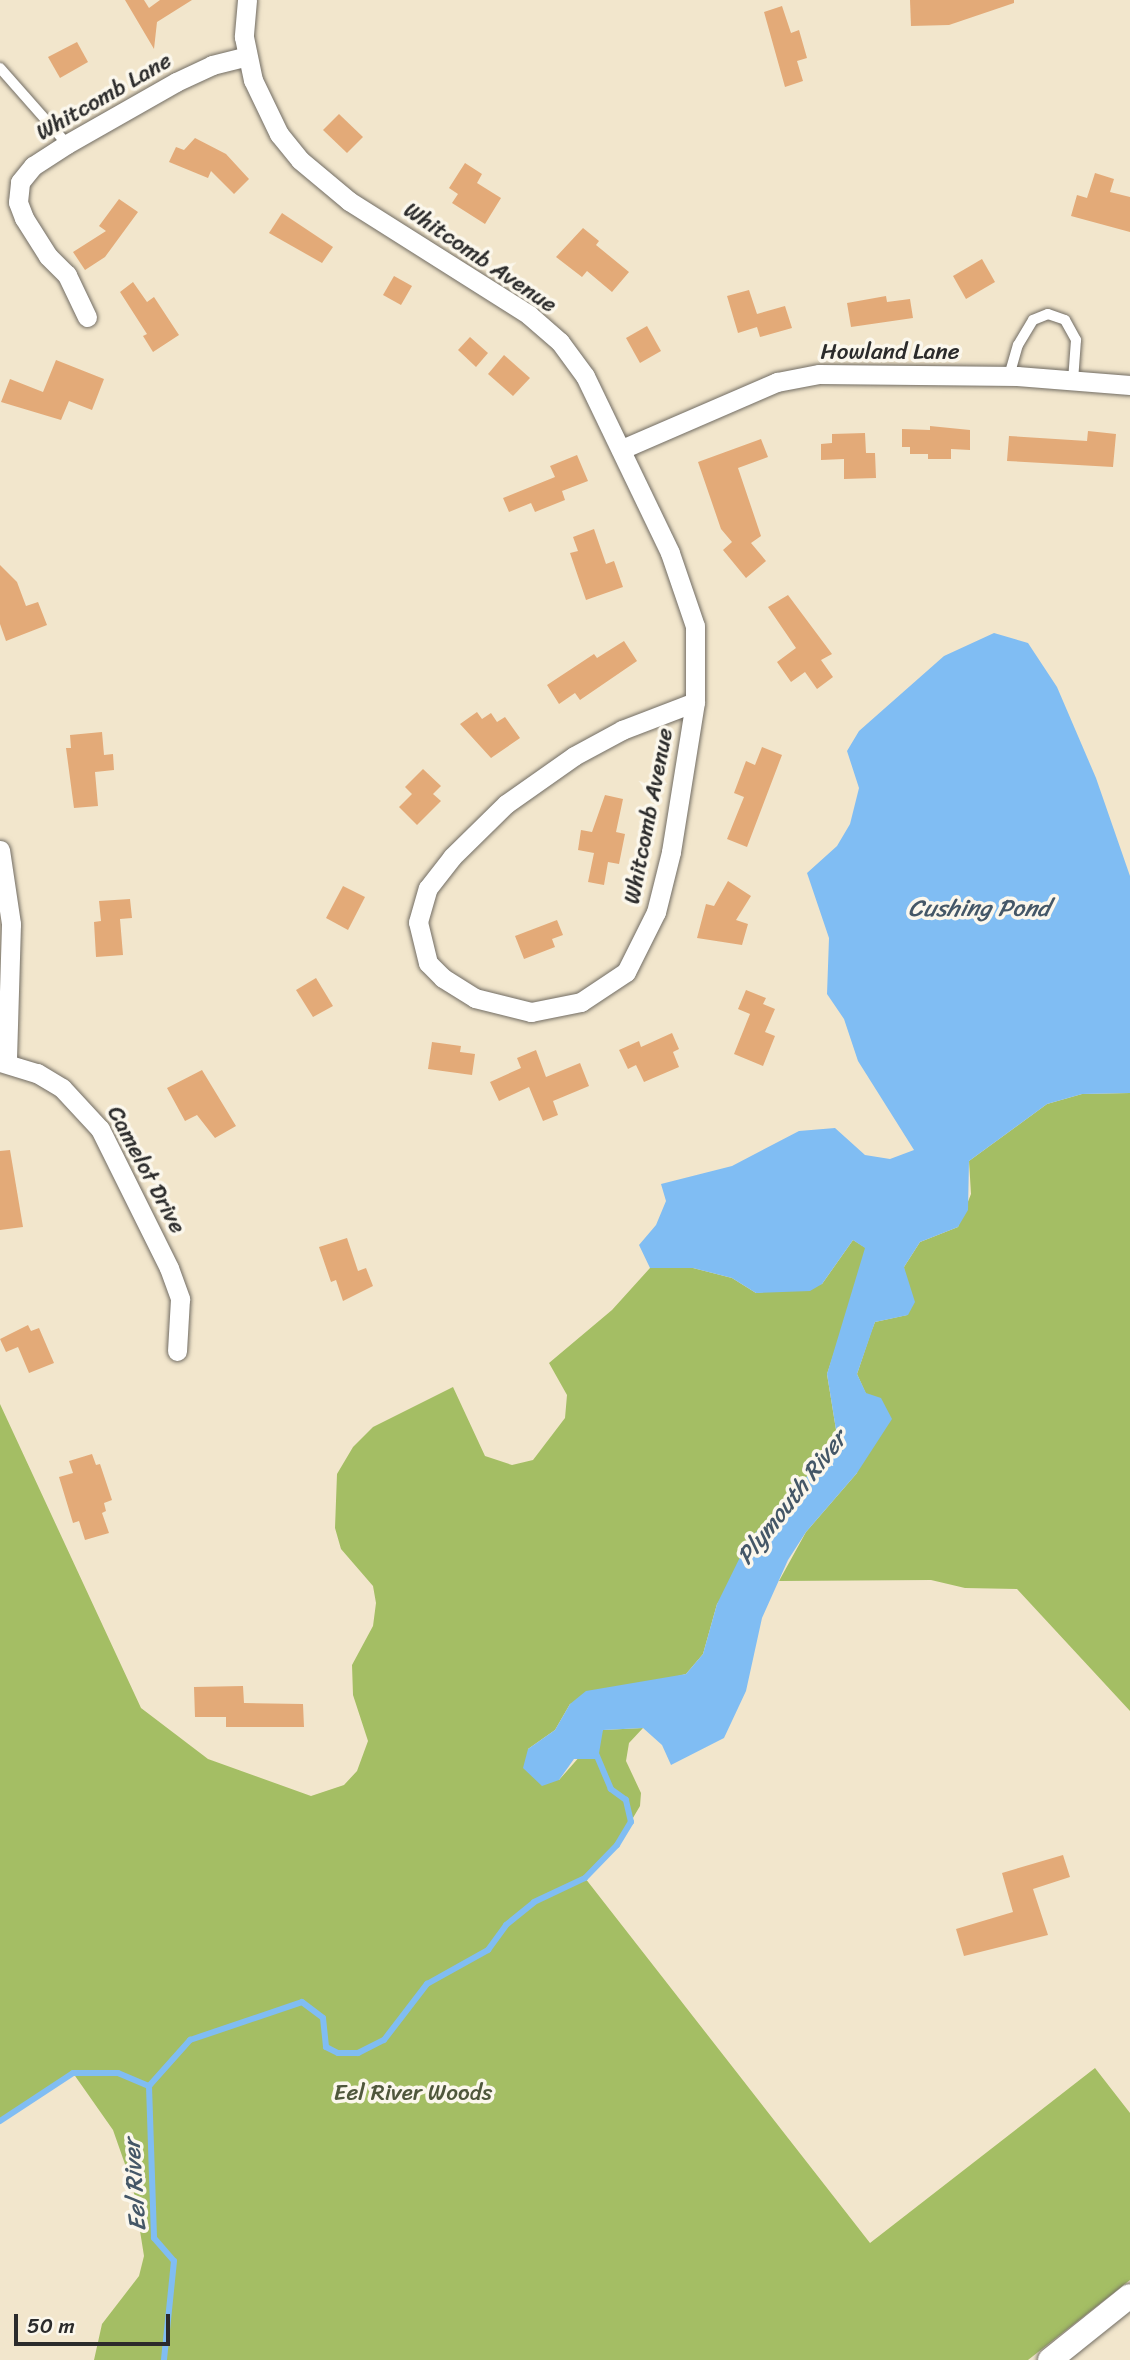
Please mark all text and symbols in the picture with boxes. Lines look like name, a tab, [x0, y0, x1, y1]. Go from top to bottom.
street label: Whitcomb Lane	[31, 47, 177, 147]
street label: Whitcomb Avenue	[398, 197, 562, 319]
street label: Howland Lane	[821, 338, 959, 366]
street label: Whitcomb Avenue	[618, 726, 680, 906]
water label: Cushing Pond	[908, 895, 1050, 923]
street label: Camelot Drive	[101, 1101, 191, 1239]
water label: Plymouth River	[731, 1426, 853, 1570]
park label: Eel River Woods	[333, 2079, 493, 2107]
water label: Eel River	[117, 2137, 153, 2233]
scale bar	[18, 2300, 173, 2344]
text: 50 m	[27, 2307, 75, 2345]

